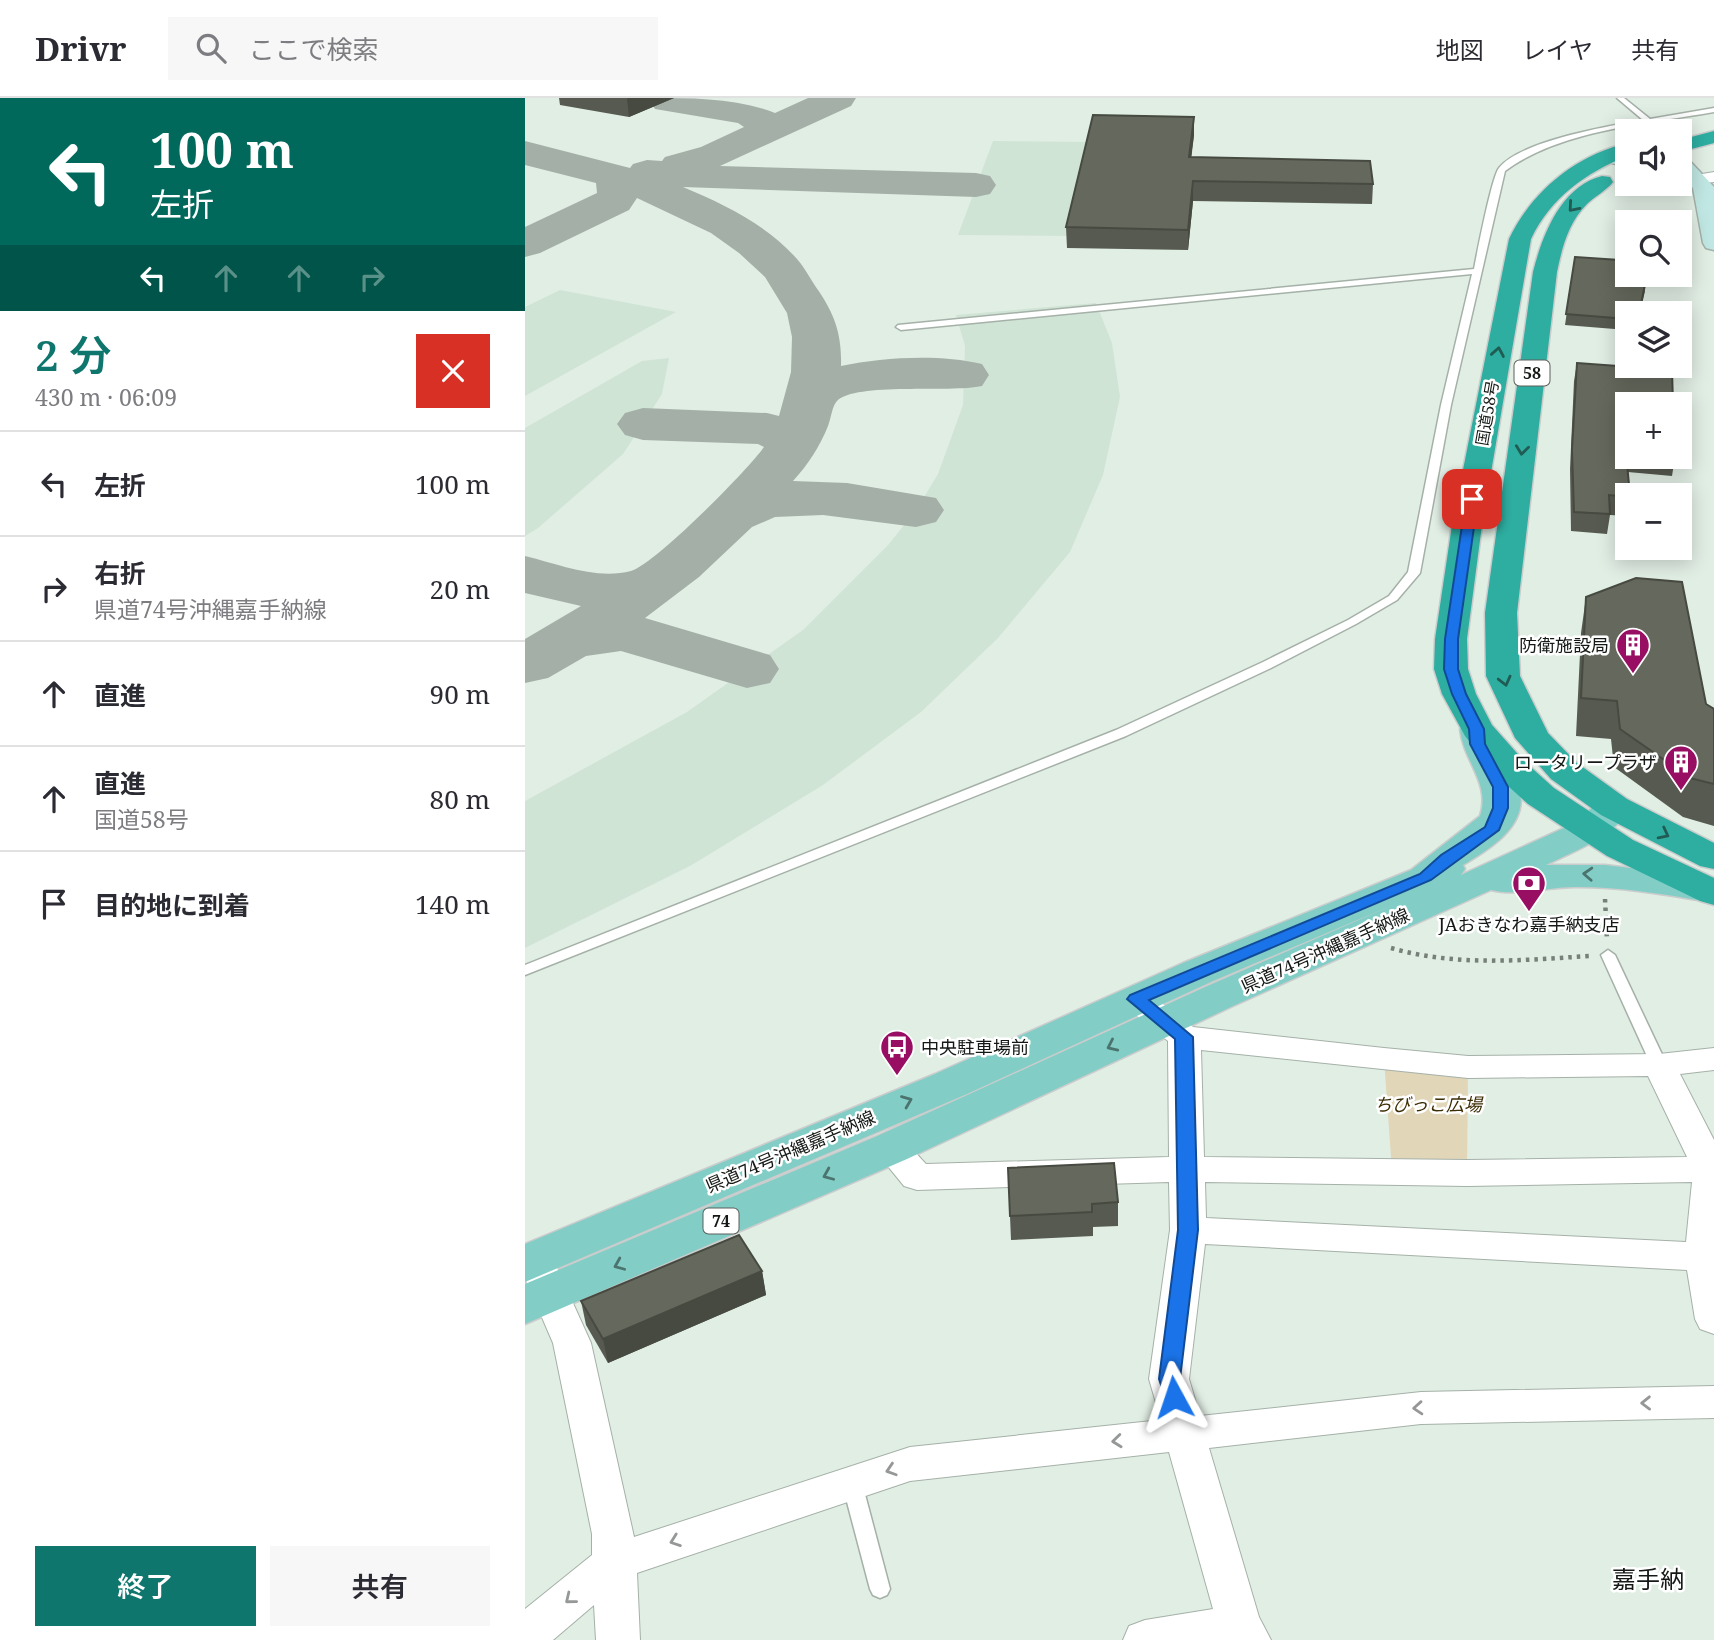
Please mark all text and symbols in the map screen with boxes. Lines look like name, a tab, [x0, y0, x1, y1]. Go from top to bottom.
search box	[168, 17, 658, 80]
text: Drivr	[35, 26, 126, 71]
icon: search	[192, 29, 230, 67]
text: ここで検索	[248, 31, 378, 67]
text: 地図	[1436, 33, 1484, 66]
text: レイヤ	[1522, 33, 1593, 66]
text: 共有	[1631, 33, 1679, 66]
text: 100 m	[150, 116, 294, 182]
map controls	[1615, 119, 1692, 560]
button: sound	[1615, 119, 1692, 196]
icon: left	[35, 126, 126, 217]
text: 左折	[150, 182, 214, 225]
one-way arrow	[1569, 198, 1581, 211]
button: search	[1615, 210, 1692, 287]
icon: left	[134, 259, 172, 297]
icon: ahead	[207, 259, 245, 297]
icon: ahead	[280, 259, 318, 297]
icon: right	[353, 259, 391, 297]
button: layers	[1615, 301, 1692, 378]
text: 2 分	[35, 326, 112, 383]
button: close	[416, 334, 490, 408]
one-way arrow	[1490, 346, 1505, 358]
road number: 58	[1515, 360, 1549, 386]
street label: 国道58号	[1470, 379, 1504, 447]
text: 430 m · 06:09	[35, 381, 177, 413]
button: +	[1615, 392, 1692, 469]
one-way arrow	[1515, 444, 1530, 456]
icon: left	[35, 465, 73, 503]
text: 100 m	[415, 466, 490, 502]
text: 左折	[94, 467, 146, 503]
pin	[1442, 469, 1502, 529]
icon: arrive	[1453, 480, 1491, 518]
button: −	[1615, 483, 1692, 560]
text: 右折	[94, 555, 146, 591]
icon: right	[35, 570, 73, 608]
text: 20 m	[430, 571, 490, 607]
text: 県道74号沖縄嘉手納線	[94, 593, 327, 625]
building icon: 防衛施設局	[1614, 626, 1652, 675]
place label: 防衛施設局	[1519, 633, 1609, 657]
icon: ahead	[35, 675, 73, 713]
one-way arrow	[1497, 675, 1511, 687]
text: 90 m	[430, 676, 490, 712]
text: 直進	[94, 677, 146, 713]
building icon: ロータリープラザ	[1662, 743, 1700, 792]
place label: ロータリープラザ	[1514, 750, 1657, 774]
text: 直進	[94, 765, 146, 801]
icon: ahead	[35, 780, 73, 818]
text: 80 m	[430, 781, 490, 817]
text: 国道58号	[94, 803, 189, 835]
one-way arrow	[1656, 825, 1669, 839]
bank icon: JAおきなわ嘉手納支店	[1510, 864, 1548, 913]
one-way arrow	[1582, 867, 1593, 882]
icon: arrive	[35, 885, 73, 923]
text: 140 m	[415, 886, 490, 922]
text: 目的地に到着	[94, 887, 250, 923]
street label: 県道74号沖縄嘉手納線	[1237, 902, 1413, 998]
place label: JAおきなわ嘉手納支店	[1437, 912, 1620, 936]
bus stop icon: 中央駐車場前	[878, 1028, 916, 1077]
place label: 中央駐車場前	[921, 1035, 1029, 1059]
one-way arrow	[1106, 1038, 1119, 1052]
park label: ちびっこ広場	[1374, 1092, 1484, 1116]
one-way arrow	[901, 1096, 913, 1110]
street label: 県道74号沖縄嘉手納線	[701, 1104, 879, 1198]
one-way arrow	[823, 1167, 835, 1181]
road number: 74	[703, 1208, 739, 1233]
one-way arrow	[614, 1257, 626, 1271]
position arrow	[1137, 1360, 1211, 1434]
one-way arrow	[1640, 1395, 1651, 1411]
one-way arrow	[1413, 1400, 1424, 1415]
one-way arrow	[1111, 1433, 1123, 1448]
one-way arrow	[886, 1462, 898, 1477]
one-way arrow	[670, 1532, 682, 1546]
button: 終了	[35, 1546, 256, 1626]
button: 共有	[270, 1546, 490, 1626]
district label: 嘉手納	[1612, 1562, 1684, 1595]
one-way arrow	[566, 1591, 579, 1603]

